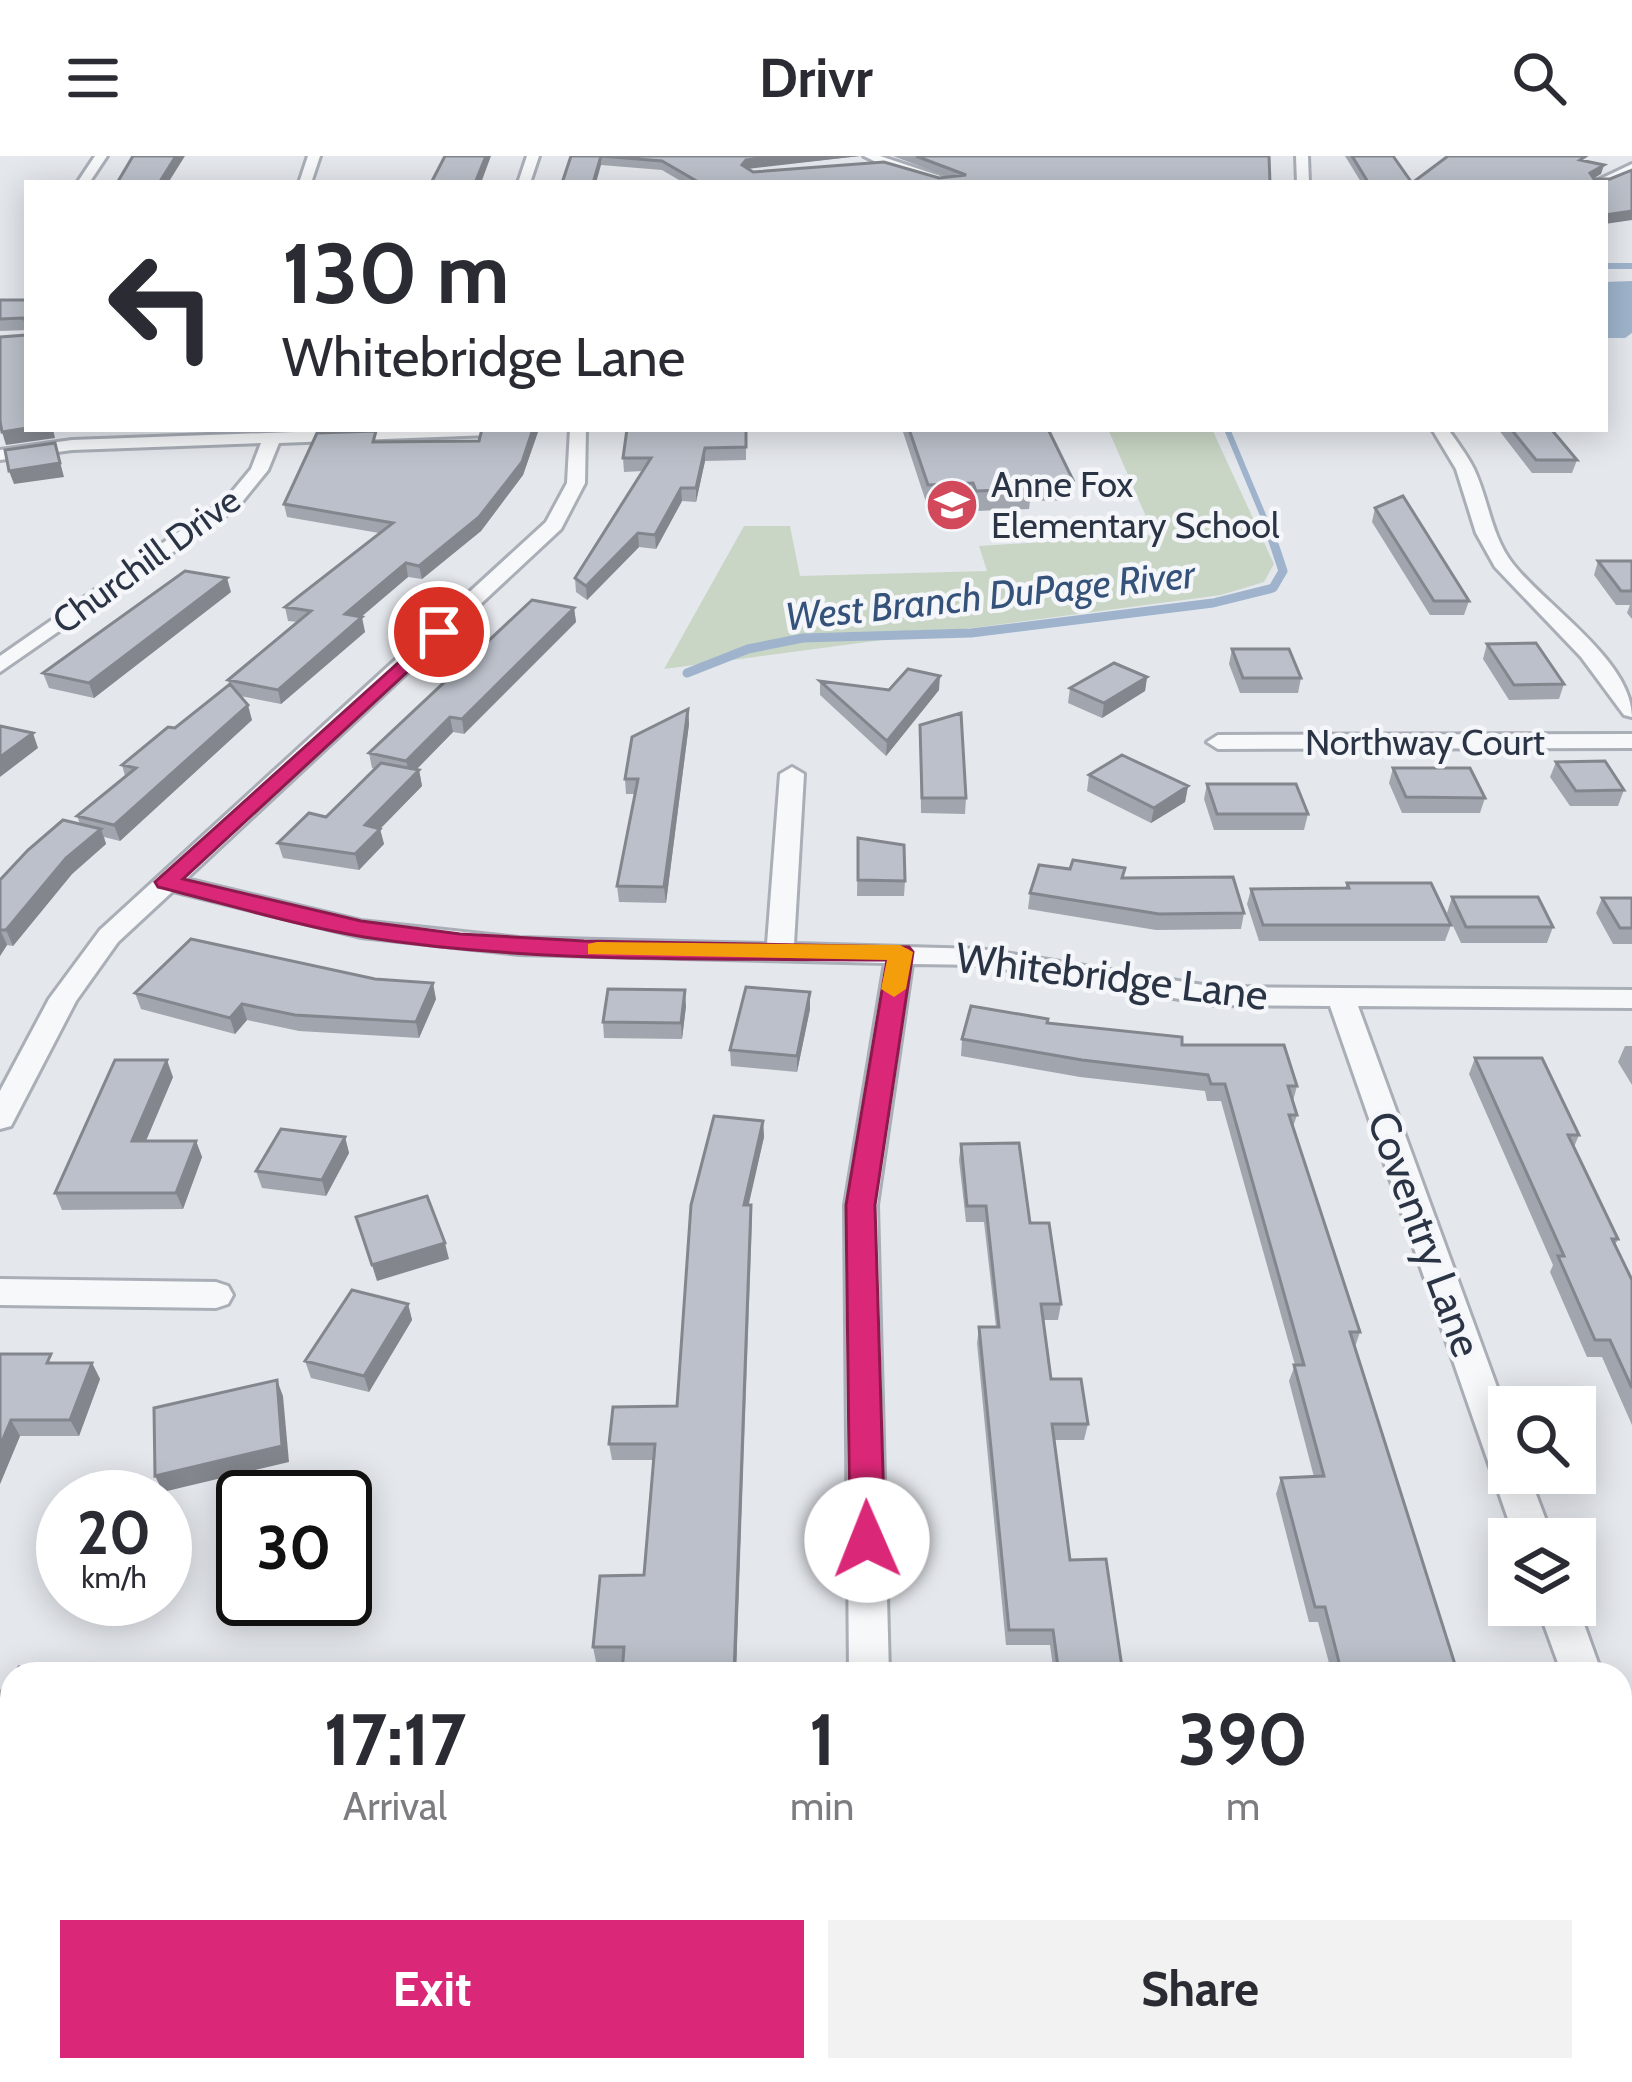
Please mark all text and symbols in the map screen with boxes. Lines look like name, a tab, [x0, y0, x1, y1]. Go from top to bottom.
icon: menu	[60, 45, 126, 111]
text: Drivr	[759, 45, 873, 111]
icon: search	[1506, 45, 1572, 111]
text: 130 m	[282, 222, 509, 324]
icon: left	[84, 228, 240, 384]
text: Whitebridge Lane	[282, 324, 685, 390]
place label: Anne Fox Elementary School	[991, 462, 1280, 547]
street label: Churchill Drive	[44, 477, 248, 643]
school or university icon: Anne Fox Elementary School	[924, 477, 980, 533]
water label: West Branch DuPage River	[783, 549, 1199, 640]
pin	[388, 581, 490, 683]
icon: arrive	[406, 599, 472, 665]
street label: Northway Court	[1305, 720, 1545, 764]
street label: Whitebridge Lane	[953, 931, 1271, 1021]
street label: Coventry Lane	[1357, 1104, 1493, 1364]
map controls	[1488, 1386, 1596, 1626]
button: search	[1488, 1386, 1596, 1494]
speed limit sign: 30	[216, 1470, 372, 1626]
position arrow	[804, 1477, 930, 1603]
text: 20	[77, 1496, 151, 1569]
button: layers	[1488, 1518, 1596, 1626]
text: km/h	[81, 1559, 147, 1596]
text: 17:17	[324, 1696, 466, 1783]
text: 1	[809, 1696, 835, 1783]
text: 390	[1178, 1696, 1308, 1783]
text: Arrival	[343, 1782, 447, 1830]
text: min	[790, 1782, 854, 1830]
text: m	[1226, 1782, 1260, 1830]
button: Exit	[60, 1920, 804, 2058]
button: Share	[828, 1920, 1572, 2058]

